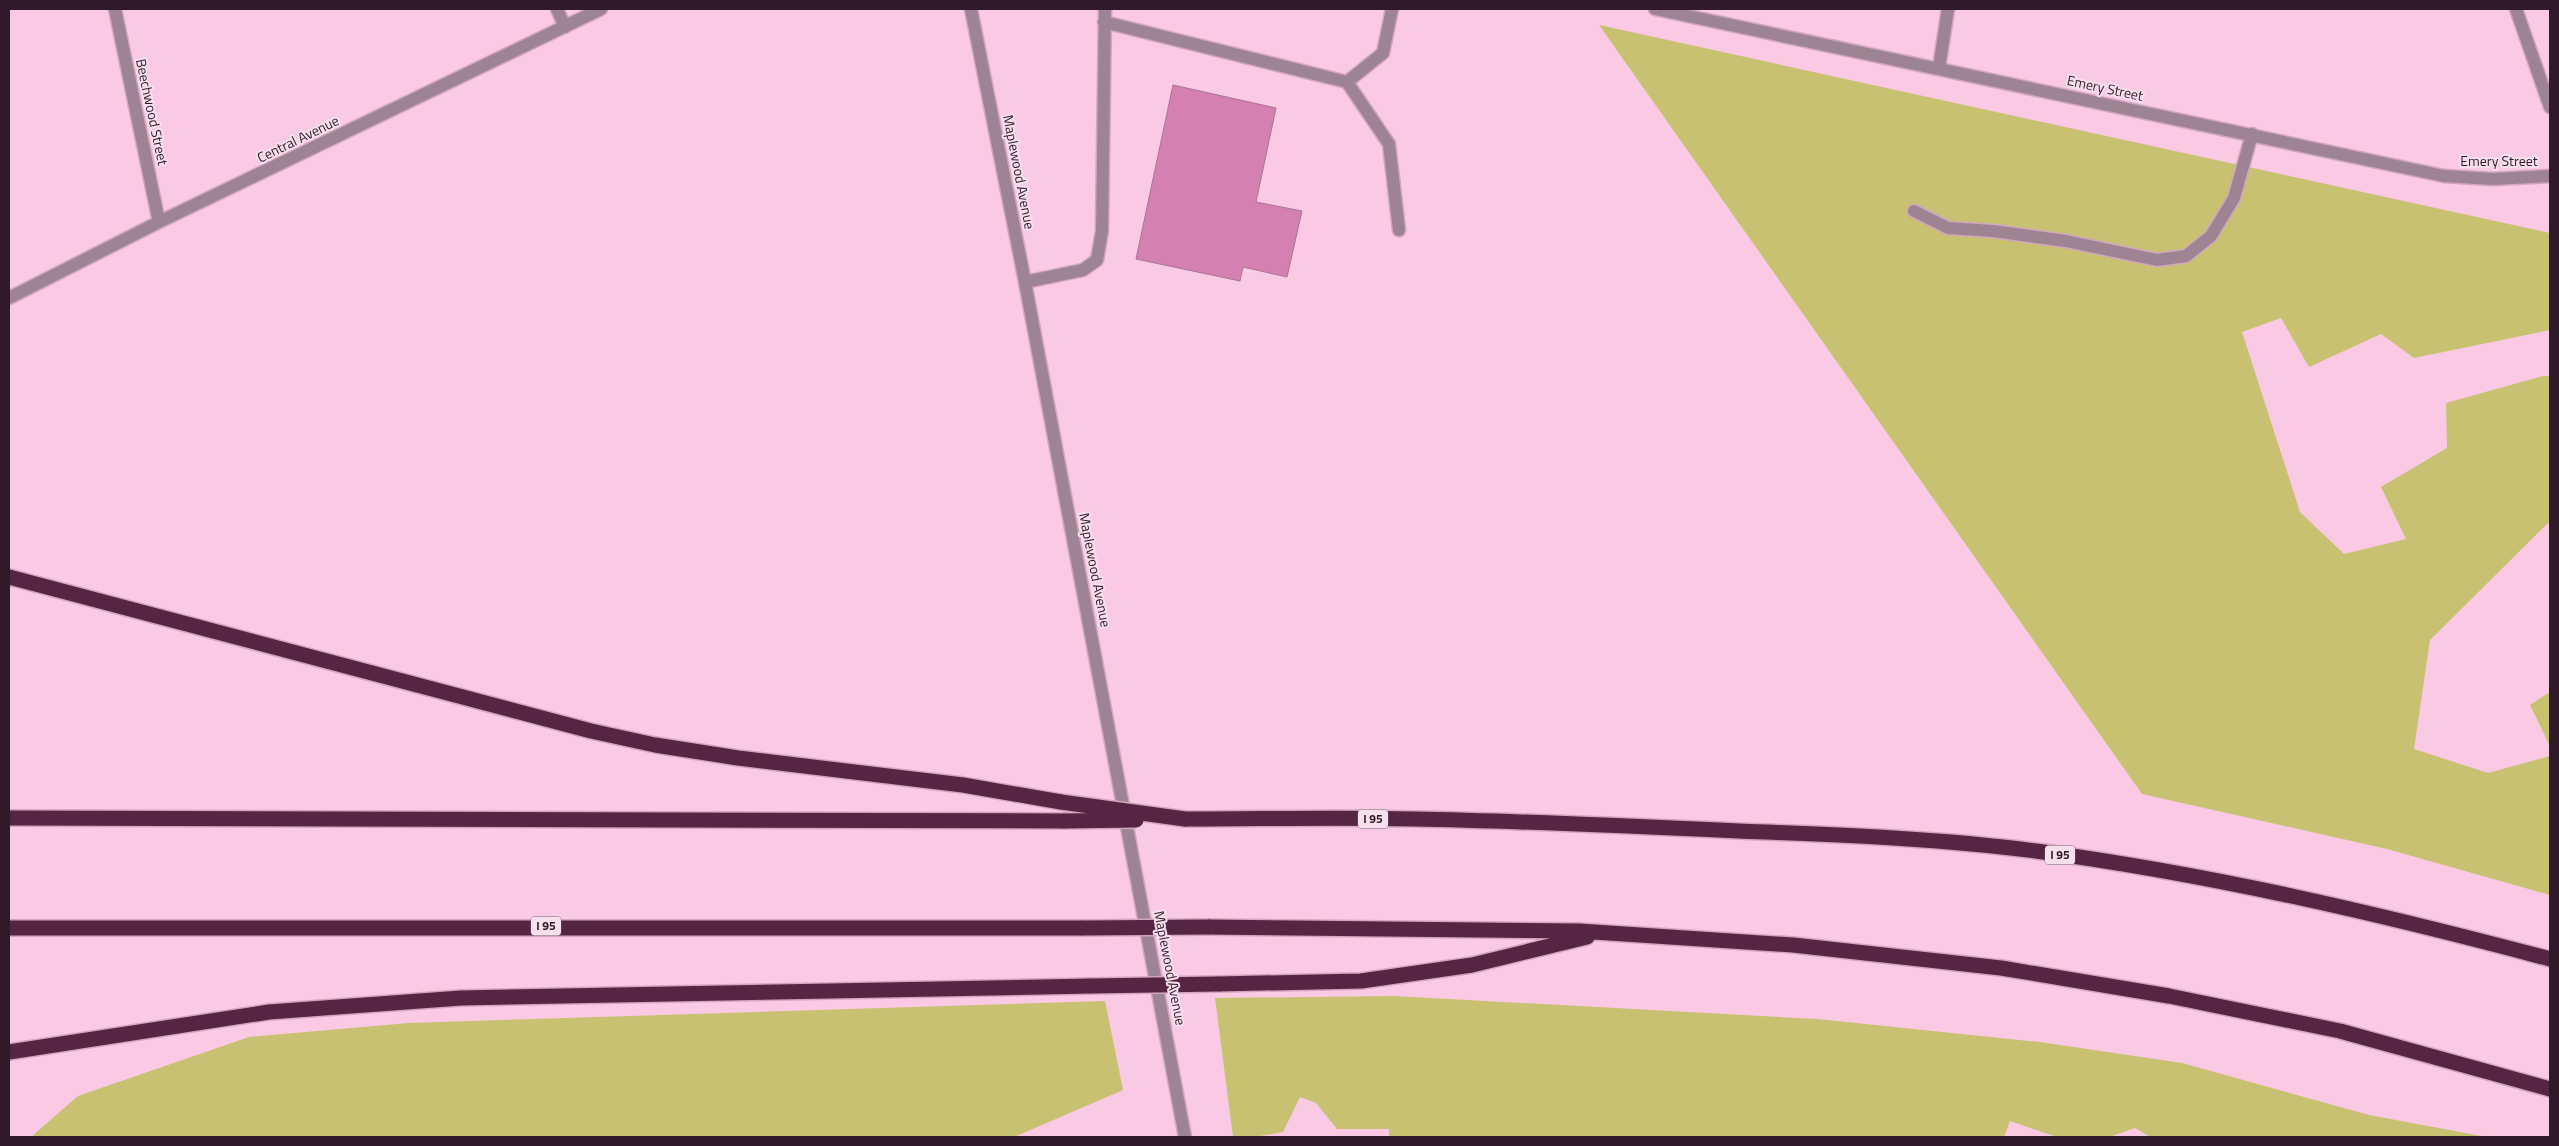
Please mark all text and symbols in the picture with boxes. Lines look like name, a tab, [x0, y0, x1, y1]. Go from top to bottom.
street label: Beechwood Street	[131, 57, 174, 167]
street label: Emery Street	[2065, 69, 2145, 106]
street label: Central Avenue	[253, 110, 342, 167]
street label: Maplewood Avenue	[998, 113, 1041, 231]
street label: Emery Street	[2460, 150, 2538, 171]
street label: Maplewood Avenue	[1074, 511, 1117, 629]
road number: I 95	[1358, 810, 1388, 829]
road number: I 95	[2045, 846, 2075, 864]
street label: Maplewood Avenue	[1149, 909, 1192, 1027]
road number: I 95	[531, 916, 561, 936]

